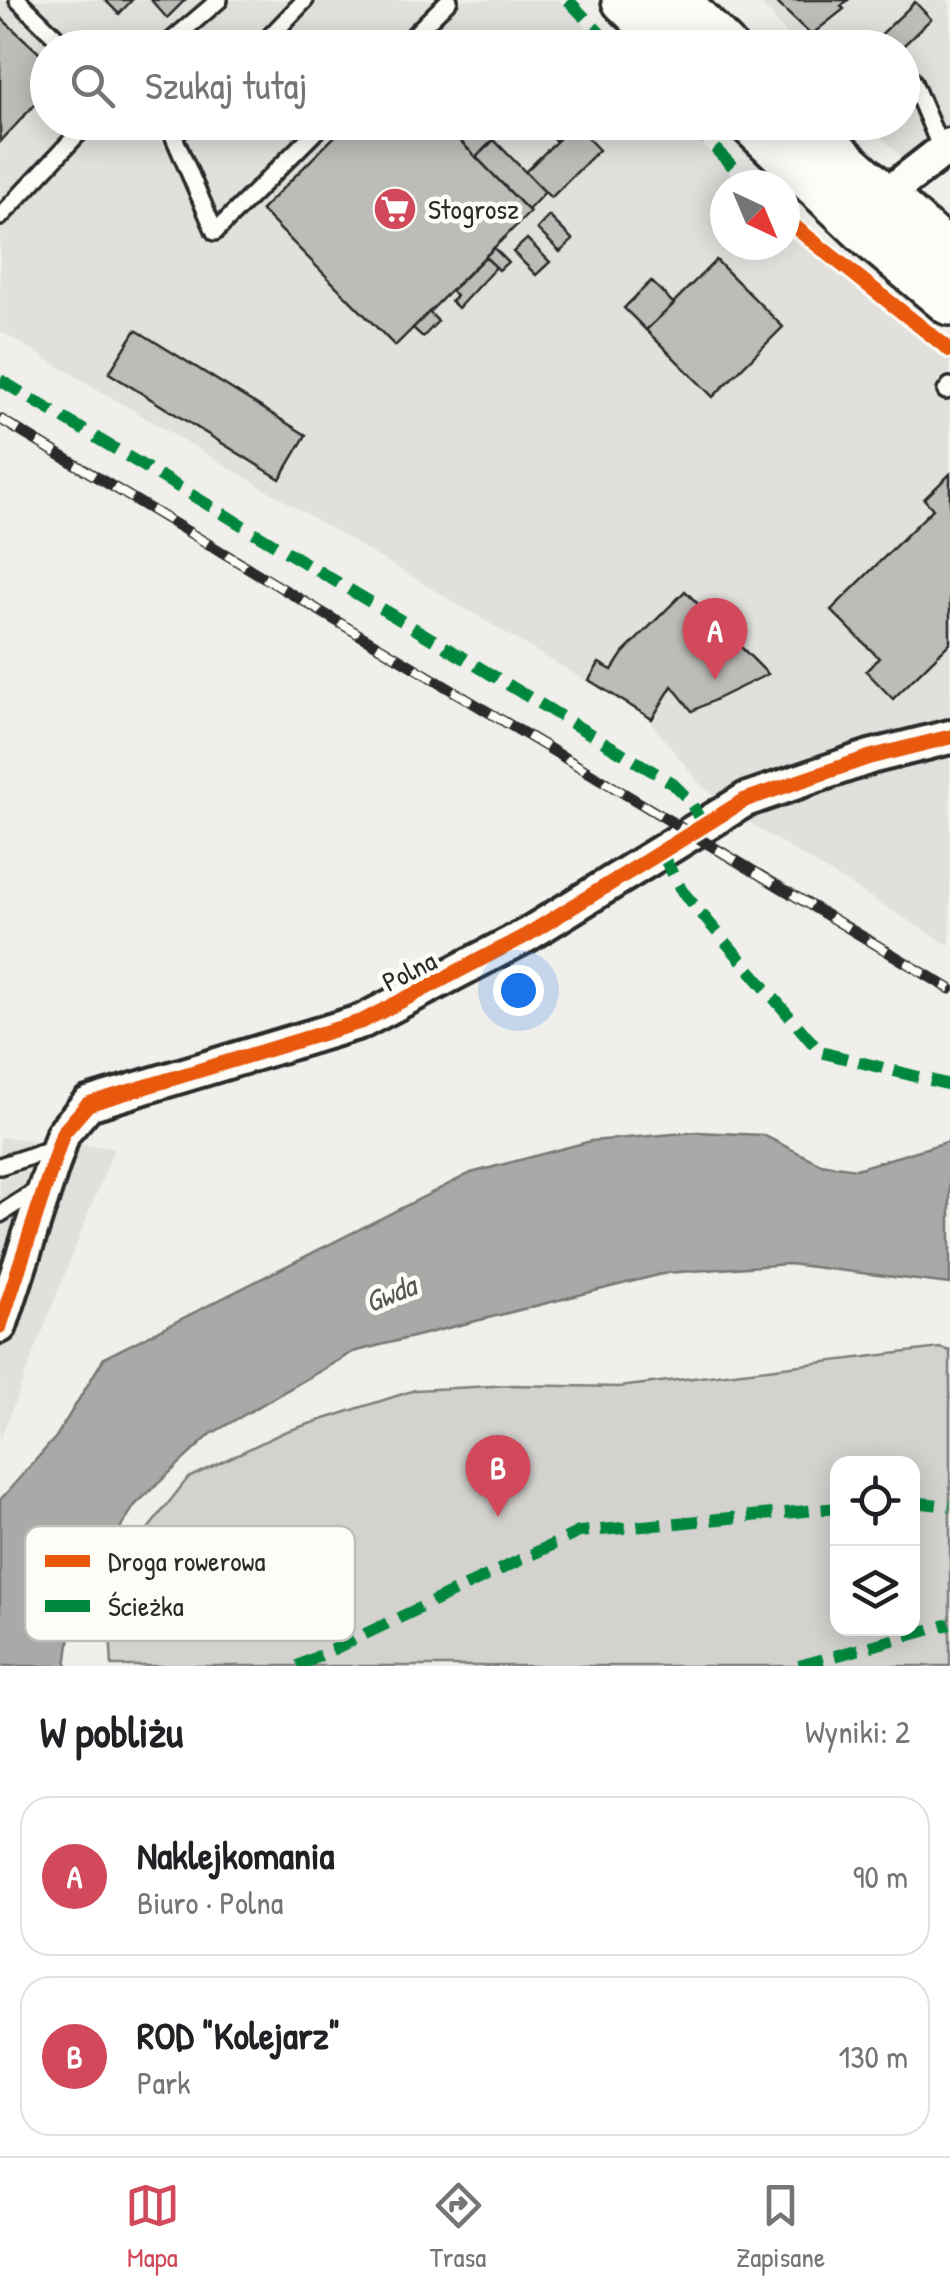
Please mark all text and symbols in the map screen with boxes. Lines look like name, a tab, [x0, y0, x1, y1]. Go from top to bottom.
search box	[30, 30, 920, 140]
icon: search	[65, 58, 120, 113]
text: Szukaj tutaj	[145, 59, 307, 111]
north arrow	[710, 170, 800, 260]
supermarket icon: Stogrosz	[372, 186, 418, 232]
place label: Stogrosz	[428, 190, 519, 228]
pin: A	[682, 598, 748, 680]
street label: Polna	[375, 941, 443, 1001]
your location	[493, 965, 544, 1016]
water label: Gwda	[359, 1264, 424, 1321]
pin: B	[466, 1434, 530, 1517]
map controls	[830, 1456, 920, 1636]
button: locate	[830, 1456, 920, 1546]
legend	[25, 1526, 355, 1641]
text: Droga rowerowa	[108, 1542, 265, 1580]
button: layers	[830, 1546, 920, 1636]
text: Ścieżka	[108, 1587, 184, 1625]
text: W pobliżu	[40, 1703, 183, 1760]
text: Wyniki: 2	[805, 1710, 910, 1753]
text: Naklejkomania	[137, 1829, 334, 1881]
text: A	[67, 1855, 82, 1898]
text: 90 m	[853, 1855, 908, 1898]
text: Biuro · Polna	[137, 1881, 283, 1924]
text: ROD "Kolejarz"	[137, 2009, 340, 2061]
text: B	[66, 2035, 83, 2078]
text: 130 m	[839, 2035, 908, 2078]
text: Park	[137, 2061, 191, 2104]
tab: Mapa	[125, 2178, 180, 2276]
tab: Trasa	[430, 2178, 486, 2276]
tab: Zapisane	[736, 2178, 825, 2276]

